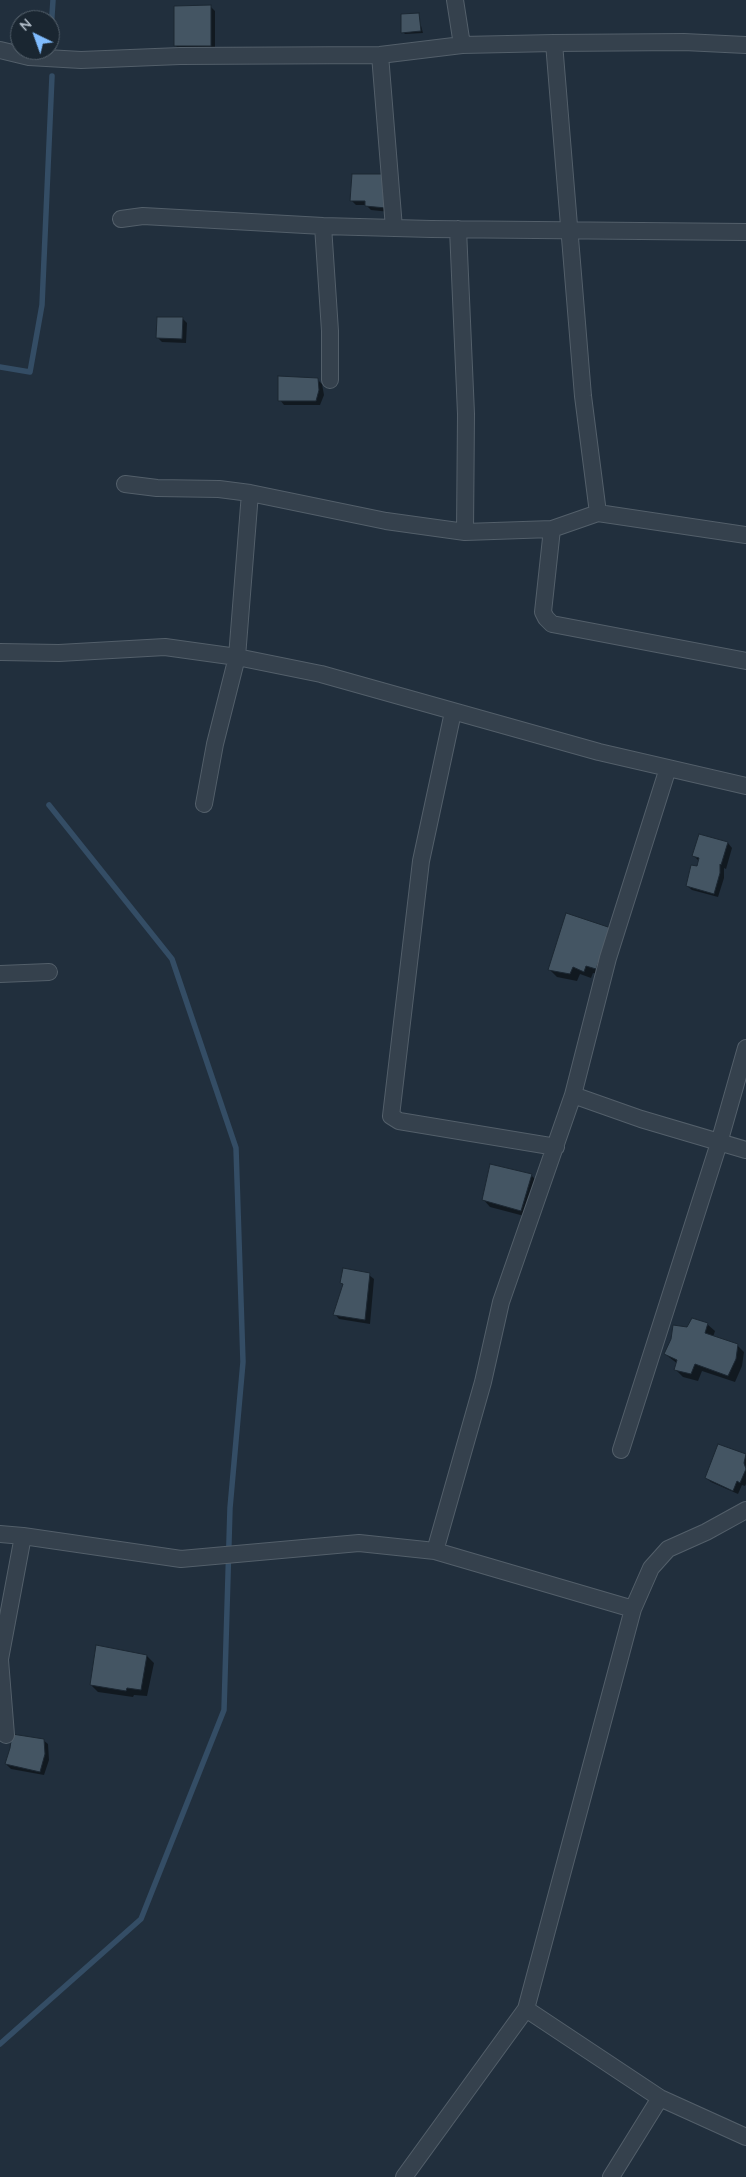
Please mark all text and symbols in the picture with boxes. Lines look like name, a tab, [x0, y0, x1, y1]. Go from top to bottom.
north arrow	[10, 10, 60, 60]
text: N	[16, 14, 35, 35]

